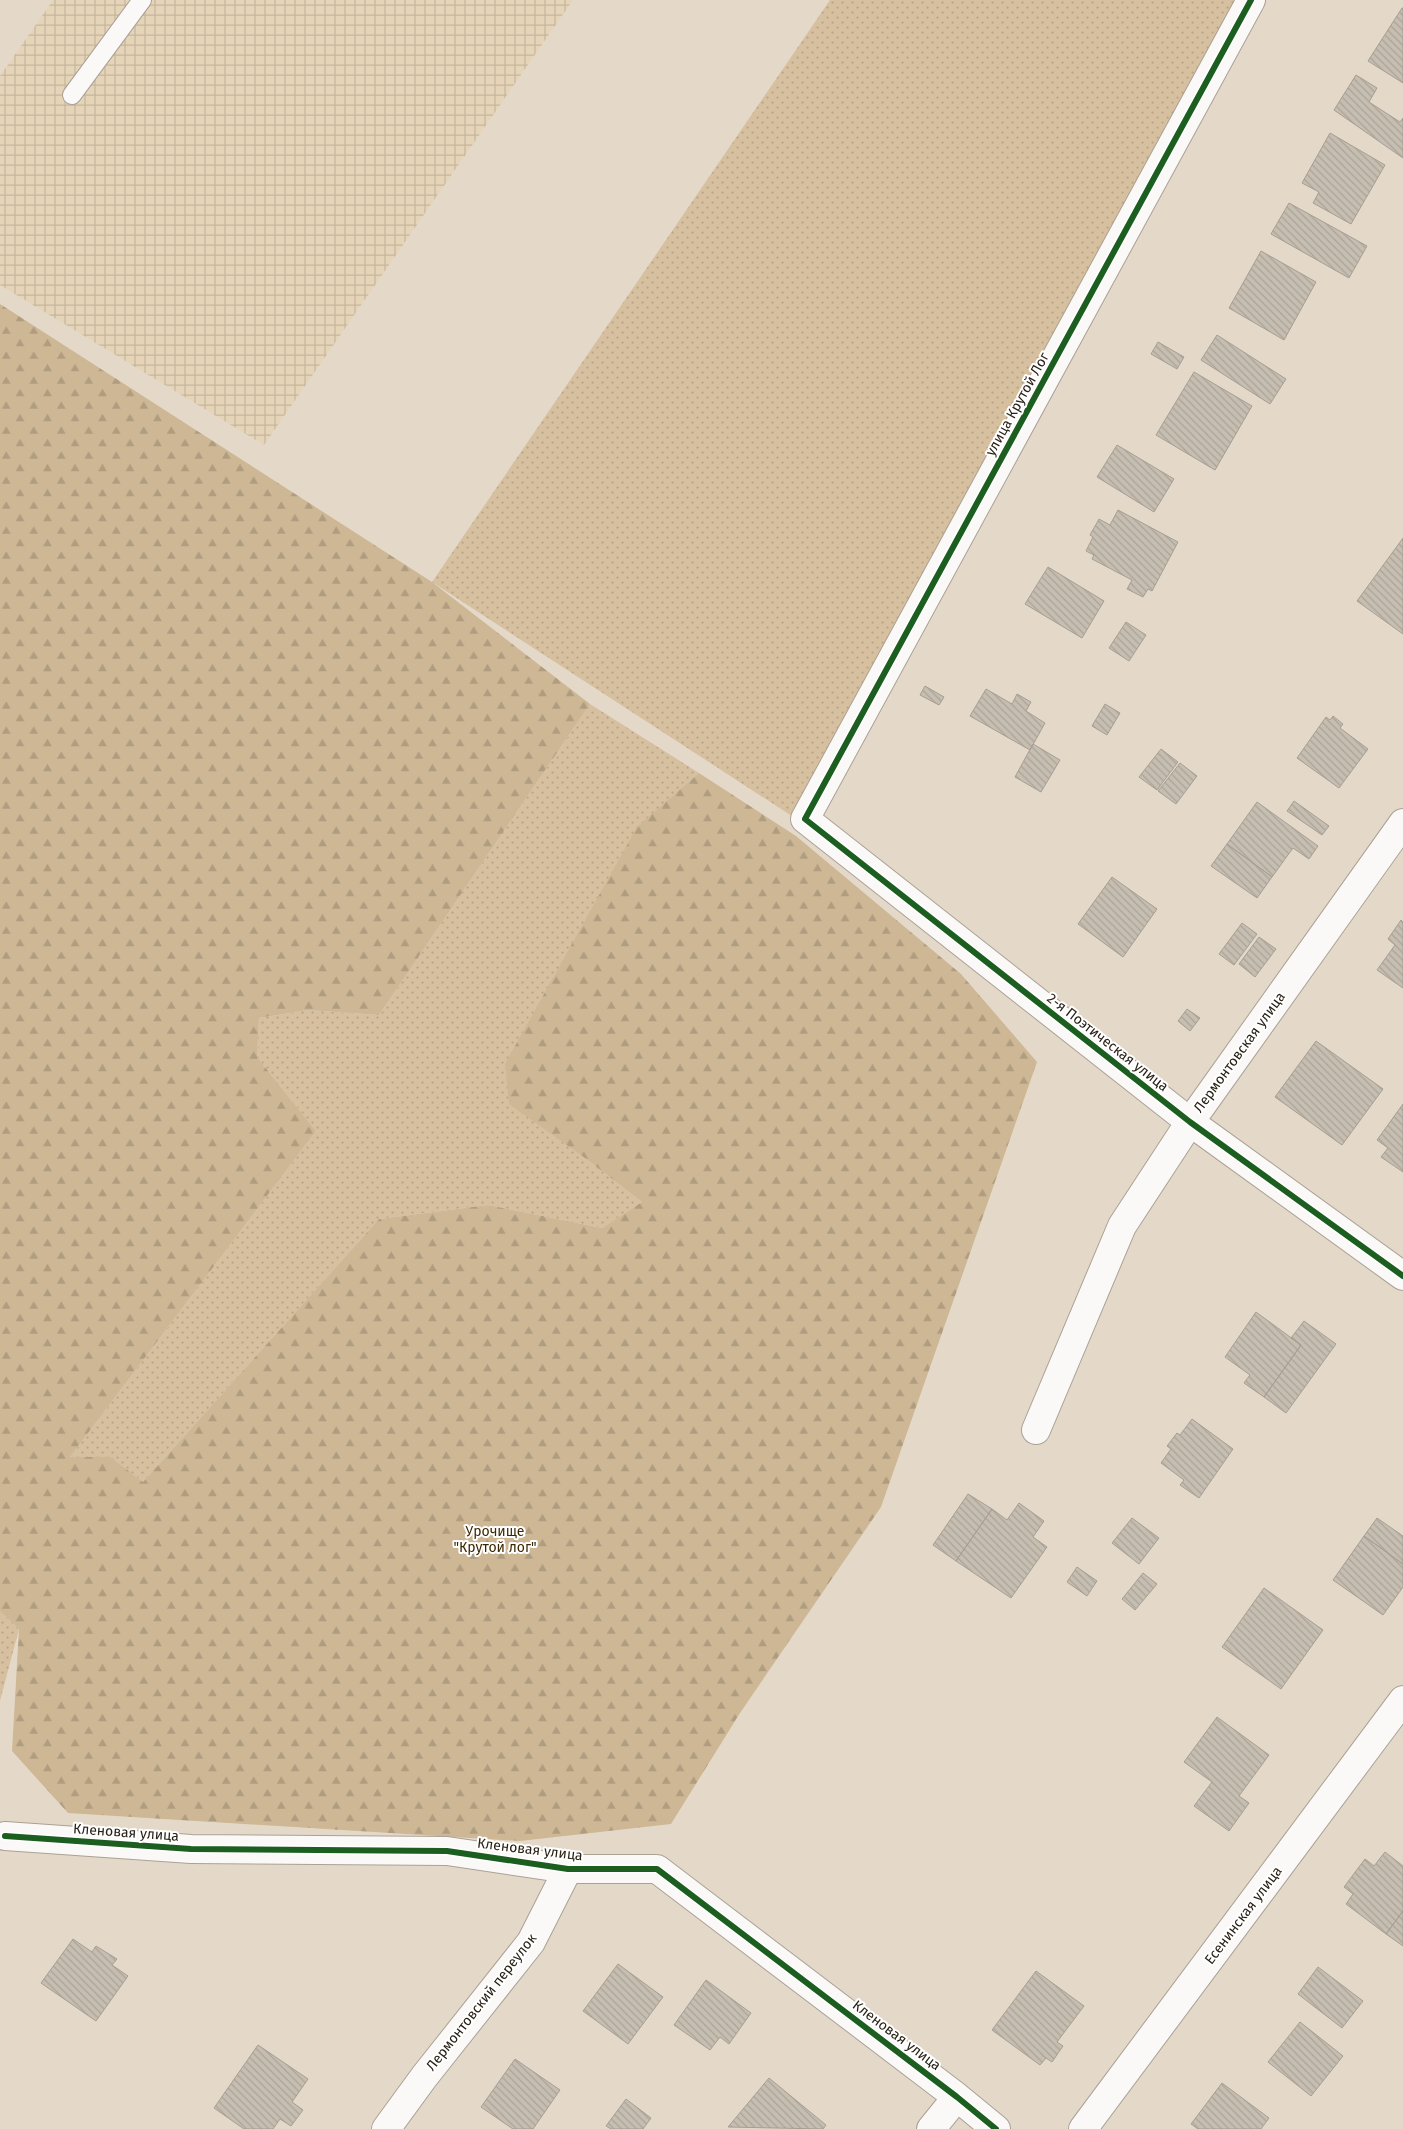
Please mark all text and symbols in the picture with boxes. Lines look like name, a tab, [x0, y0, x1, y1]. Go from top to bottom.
street label: улица Крутой Лог	[982, 349, 1053, 459]
street label: Лермонтовская улица	[1190, 989, 1289, 1116]
street label: 2-я Поэтическая улица	[1044, 990, 1172, 1095]
park label: Урочище "Крутой лог"	[453, 1523, 537, 1556]
street label: Кленовая улица	[72, 1820, 180, 1845]
street label: Кленовая улица	[476, 1835, 584, 1864]
street label: Есенинская улица	[1201, 1863, 1286, 1968]
street label: Лермонтовский переулок	[423, 1930, 541, 2074]
street label: Кленовая улица	[849, 1997, 944, 2074]

